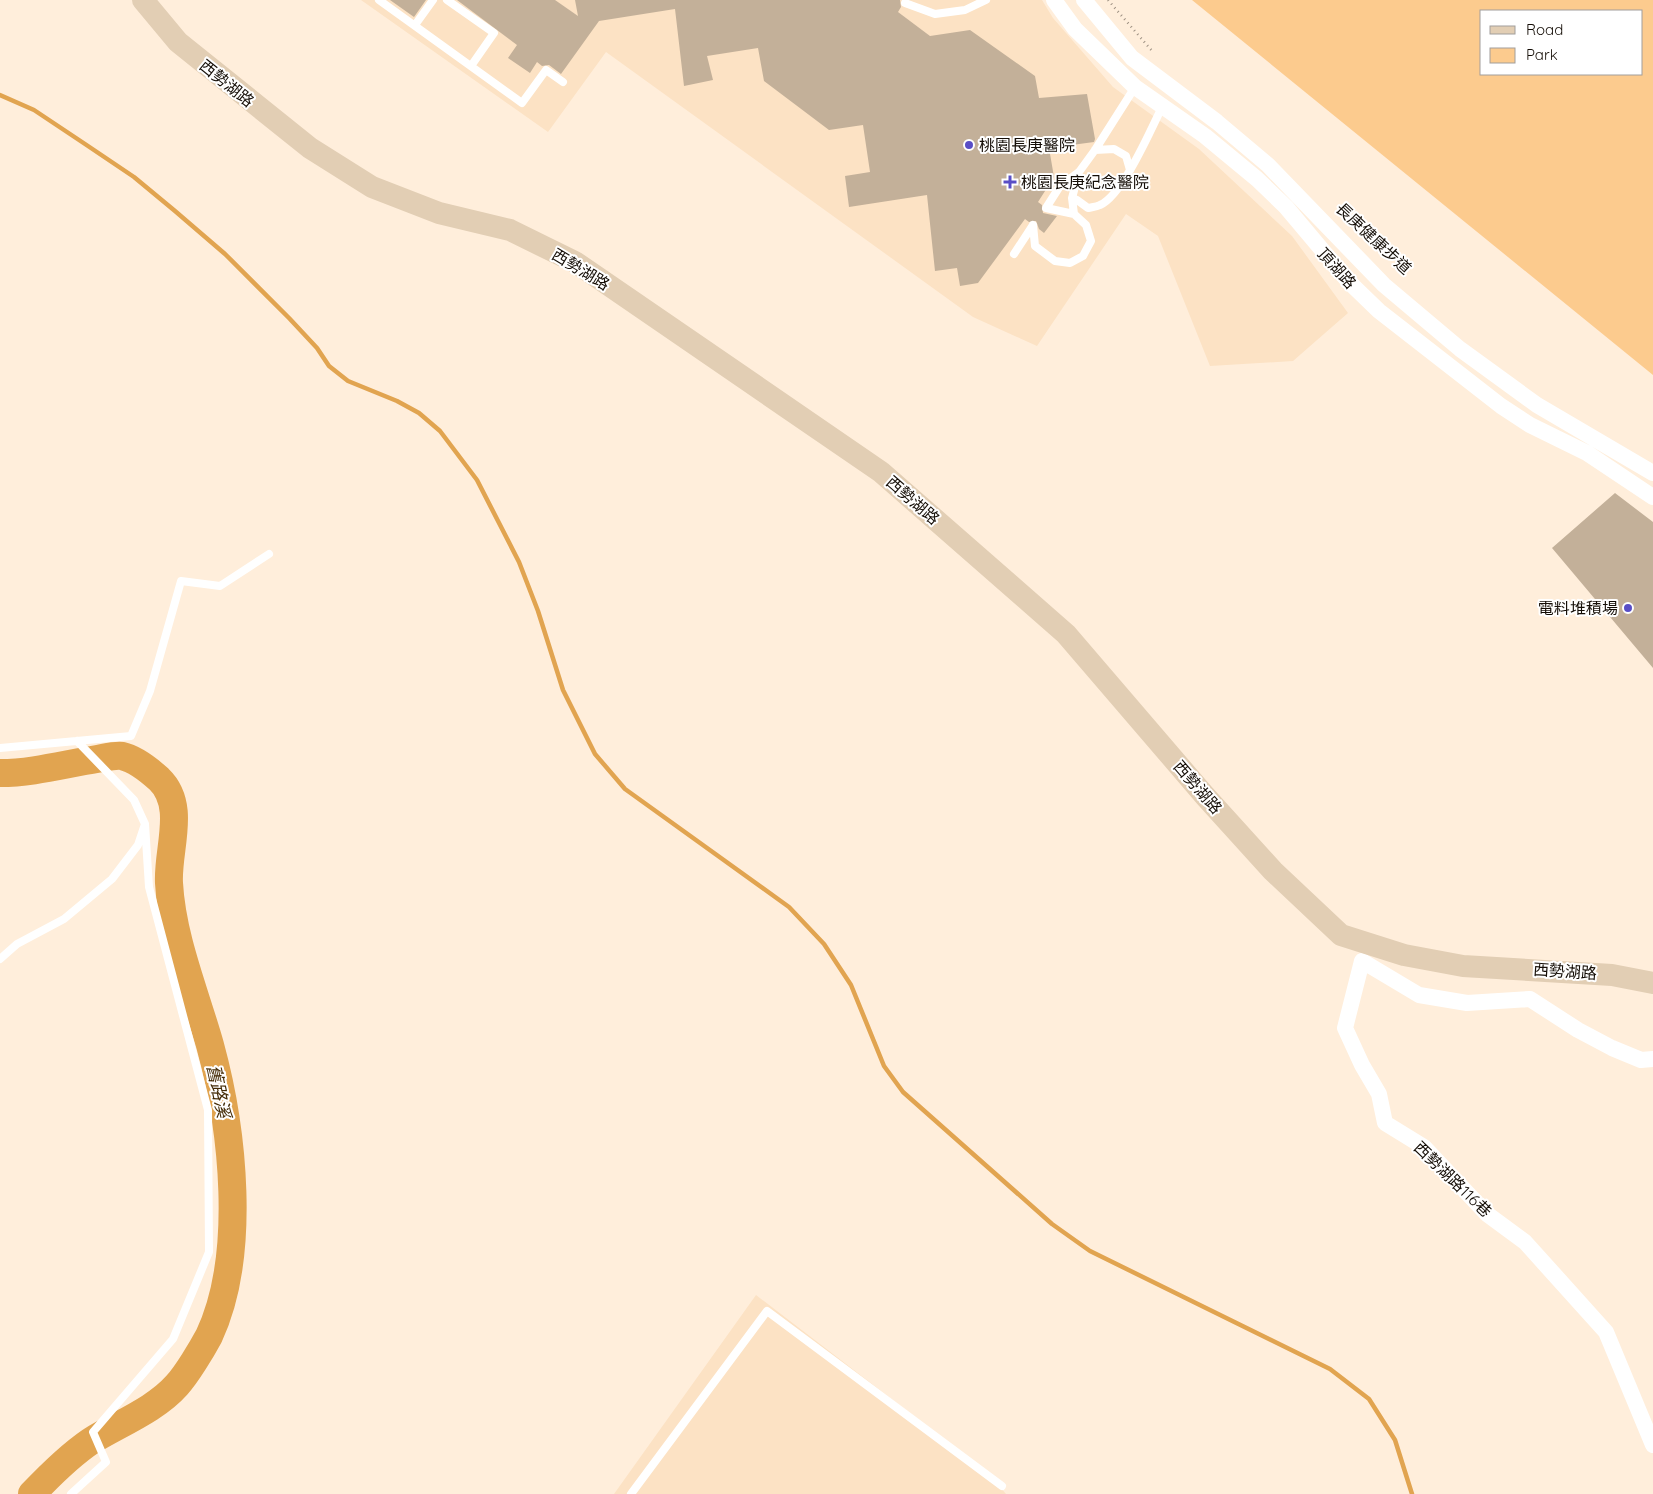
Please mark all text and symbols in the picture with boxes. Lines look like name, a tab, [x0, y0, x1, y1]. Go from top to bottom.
legend	[1480, 10, 1643, 75]
text: Road	[1526, 20, 1563, 39]
text: Park	[1526, 45, 1558, 64]
street label: 西勢湖路	[196, 55, 258, 111]
place label: 桃園長庚醫院	[979, 135, 1075, 155]
marker: 桃園長庚醫院	[963, 139, 975, 151]
place label: 桃園長庚紀念醫院	[1021, 172, 1149, 192]
marker: 桃園長庚紀念醫院	[1003, 175, 1017, 189]
street label: 長庚健康步道	[1332, 198, 1416, 278]
street label: 頂湖路	[1314, 243, 1360, 293]
street label: 西勢湖路	[548, 244, 614, 294]
street label: 西勢湖路	[882, 471, 944, 529]
place label: 電料堆積場	[1538, 598, 1618, 618]
marker: 電料堆積場	[1622, 602, 1634, 614]
street label: 西勢湖路	[1169, 756, 1227, 818]
street label: 西勢湖路	[1532, 959, 1598, 983]
water label: 舊路溪	[202, 1062, 236, 1123]
street label: 西勢湖路116巷	[1410, 1137, 1496, 1221]

